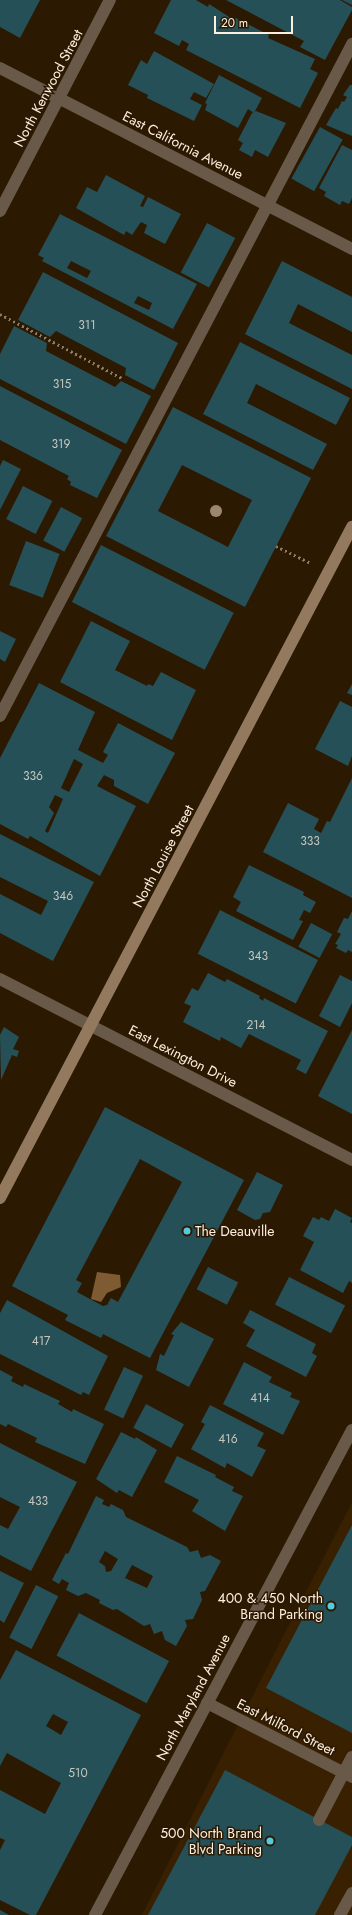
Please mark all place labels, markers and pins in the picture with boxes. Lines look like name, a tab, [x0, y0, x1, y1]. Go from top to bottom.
place label: The Deauville	[195, 1223, 275, 1239]
marker: The Deauville	[182, 1226, 192, 1236]
place label: 400 & 450 North Brand Parking	[218, 1590, 323, 1622]
marker: 400 & 450 North Brand Parking	[326, 1601, 336, 1611]
place label: 500 North Brand Blvd Parking	[160, 1825, 262, 1858]
marker: 500 North Brand Blvd Parking	[265, 1836, 275, 1846]

